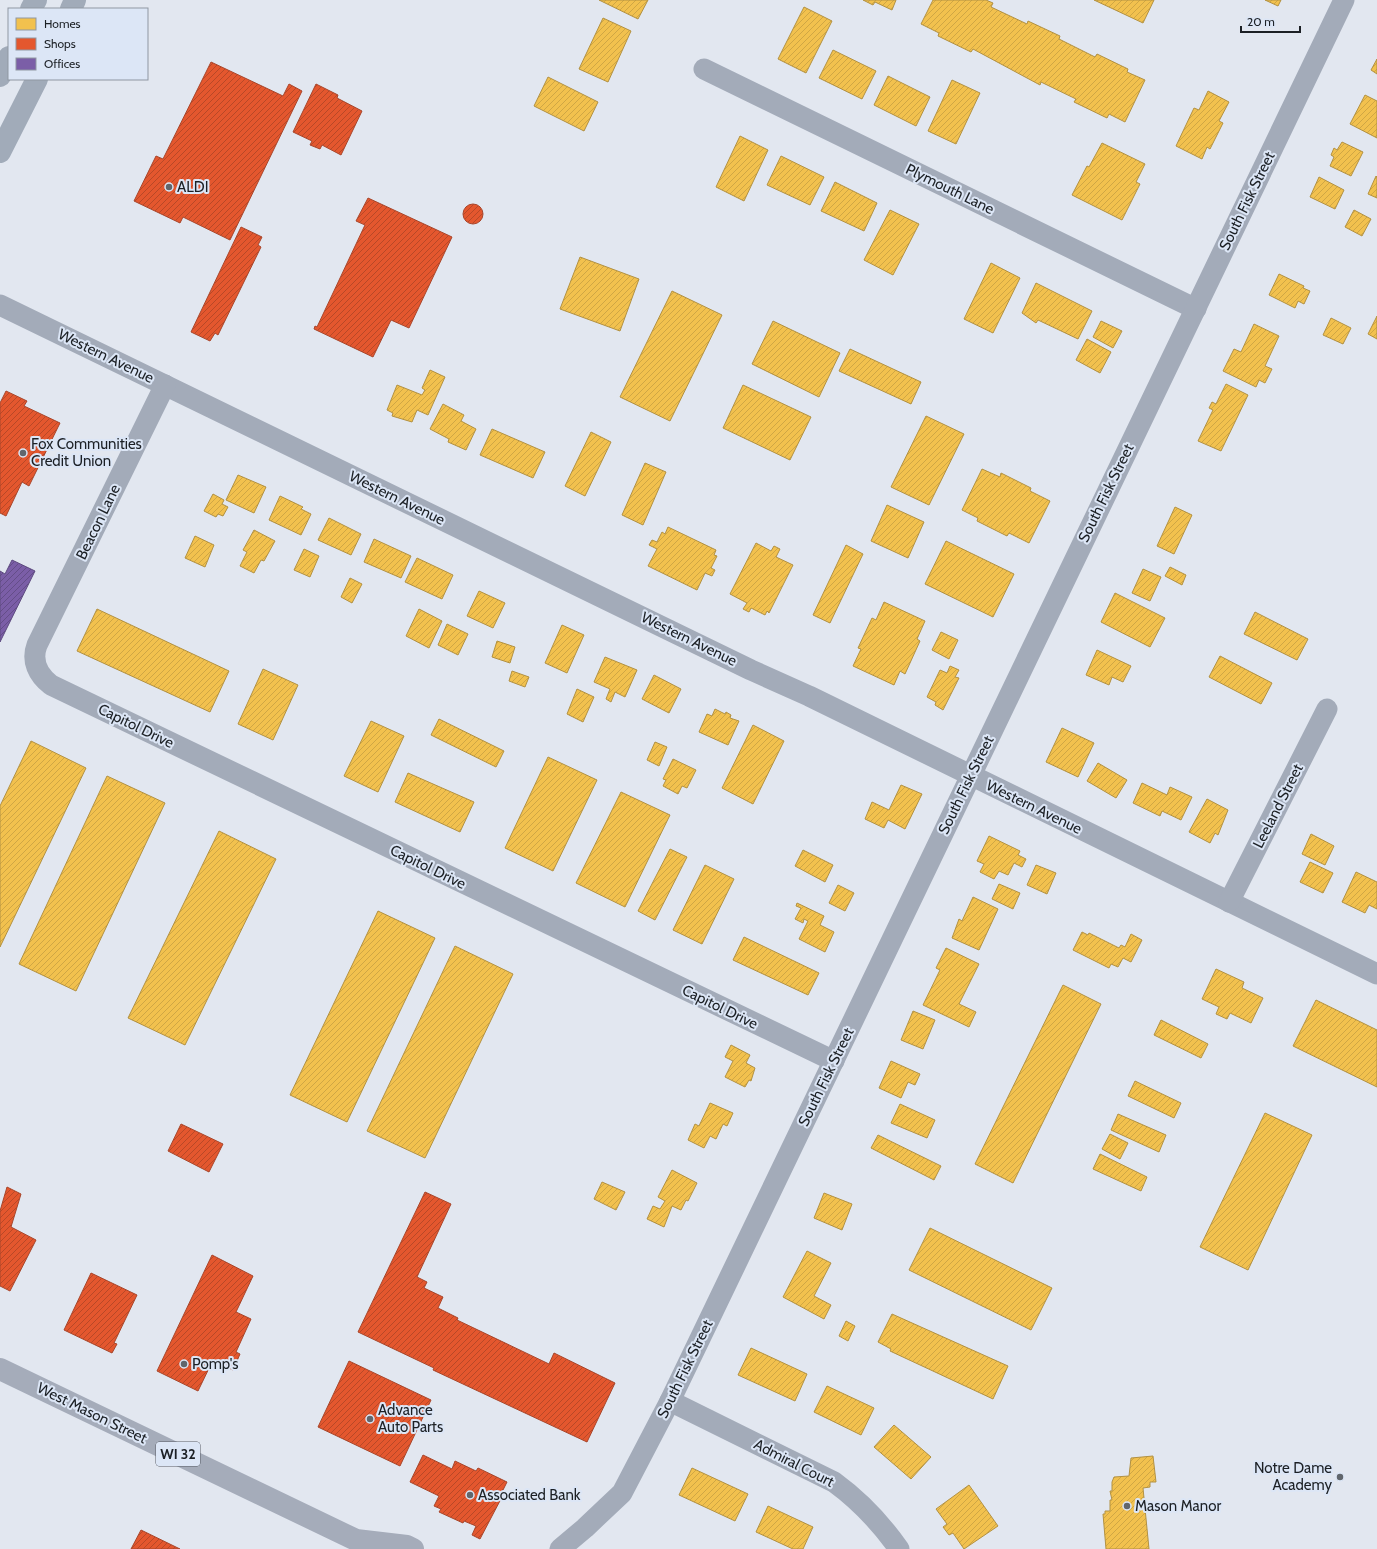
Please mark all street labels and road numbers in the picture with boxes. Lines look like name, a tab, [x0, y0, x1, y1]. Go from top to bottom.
street label: South Fisk Street	[1215, 149, 1279, 253]
street label: Plymouth Lane	[903, 160, 997, 218]
street label: Western Avenue	[55, 325, 157, 387]
street label: South Fisk Street	[1074, 441, 1138, 545]
street label: Western Avenue	[346, 467, 448, 529]
street label: Beacon Lane	[72, 481, 124, 563]
street label: Western Avenue	[638, 608, 740, 670]
street label: Capitol Drive	[95, 700, 177, 752]
street label: South Fisk Street	[934, 733, 998, 837]
street label: Leeland Street	[1249, 761, 1307, 851]
street label: Western Avenue	[983, 776, 1085, 838]
street label: Capitol Drive	[387, 841, 469, 893]
street label: Capitol Drive	[679, 981, 761, 1033]
street label: South Fisk Street	[794, 1025, 858, 1129]
street label: South Fisk Street	[653, 1317, 717, 1421]
street label: West Mason Street	[34, 1379, 150, 1447]
street label: Admiral Court	[751, 1435, 837, 1491]
road number: WI 32	[156, 1442, 200, 1466]

